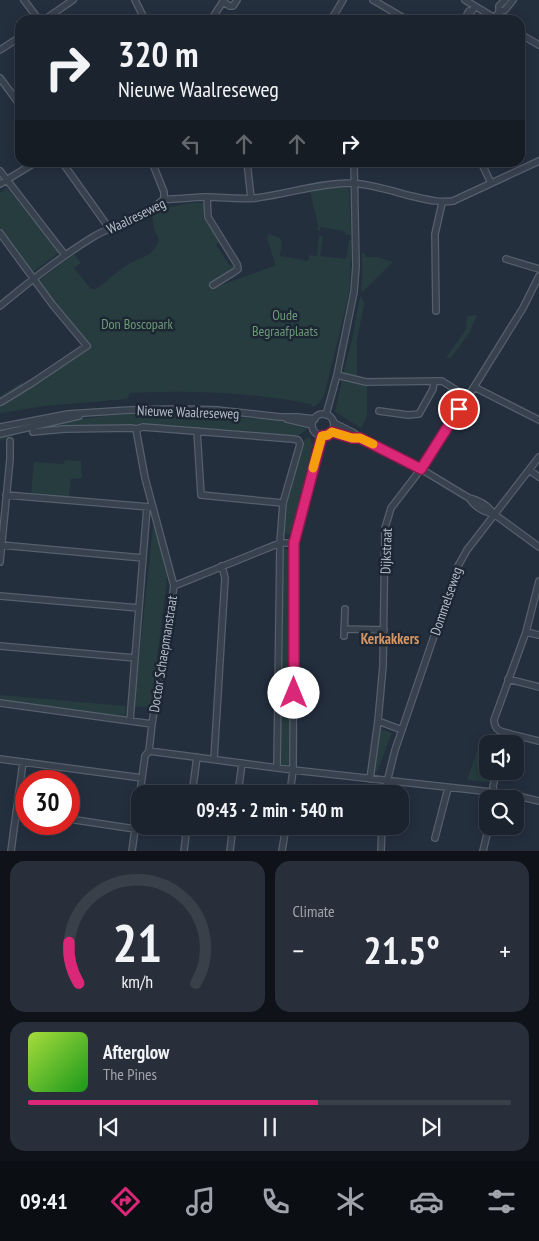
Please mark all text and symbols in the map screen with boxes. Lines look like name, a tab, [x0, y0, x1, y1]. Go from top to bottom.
text: 320 m	[118, 31, 199, 77]
icon: right	[35, 35, 100, 100]
text: Nieuwe Waalreseweg	[118, 75, 279, 103]
icon: left	[177, 130, 205, 158]
icon: ahead	[230, 130, 258, 158]
icon: ahead	[283, 130, 311, 158]
icon: right	[336, 130, 364, 158]
street label: Waalreseweg	[104, 194, 168, 238]
park label: Oude Begraafplaats	[252, 306, 318, 340]
park label: Don Boscopark	[101, 315, 173, 333]
pin	[438, 388, 480, 430]
icon: arrive	[445, 395, 473, 423]
street label: Nieuwe Waalreseweg	[137, 401, 239, 423]
street label: Dijkstraat	[376, 527, 396, 574]
street label: Dommelseweg	[426, 565, 466, 637]
street label: Doctor Schaepmanstraat	[145, 594, 181, 714]
district label: Kerkakkers	[361, 629, 419, 648]
position arrow	[267, 666, 319, 718]
map controls	[479, 735, 524, 835]
button: sound	[479, 735, 524, 780]
speed limit sign: 30	[15, 770, 80, 835]
button: search	[479, 790, 524, 835]
text: 09:43 · 2 min · 540 m	[197, 798, 343, 822]
text: Climate	[293, 901, 335, 921]
text: 21	[112, 909, 162, 976]
text: 21.5°	[364, 925, 440, 974]
text: −	[293, 932, 304, 969]
text: +	[499, 932, 511, 969]
text: km/h	[121, 970, 153, 993]
text: Afterglow	[103, 1040, 169, 1064]
text: The Pines	[103, 1064, 157, 1084]
icon: previous	[95, 1113, 123, 1141]
icon: pause	[256, 1113, 284, 1141]
icon: next	[417, 1113, 445, 1141]
icon: directions	[108, 1184, 143, 1219]
icon: music	[183, 1184, 218, 1219]
icon: phone	[258, 1184, 293, 1219]
icon: climate	[333, 1184, 368, 1219]
icon: car	[409, 1184, 444, 1219]
icon: filters	[484, 1184, 519, 1219]
text: 09:41	[20, 1187, 68, 1215]

